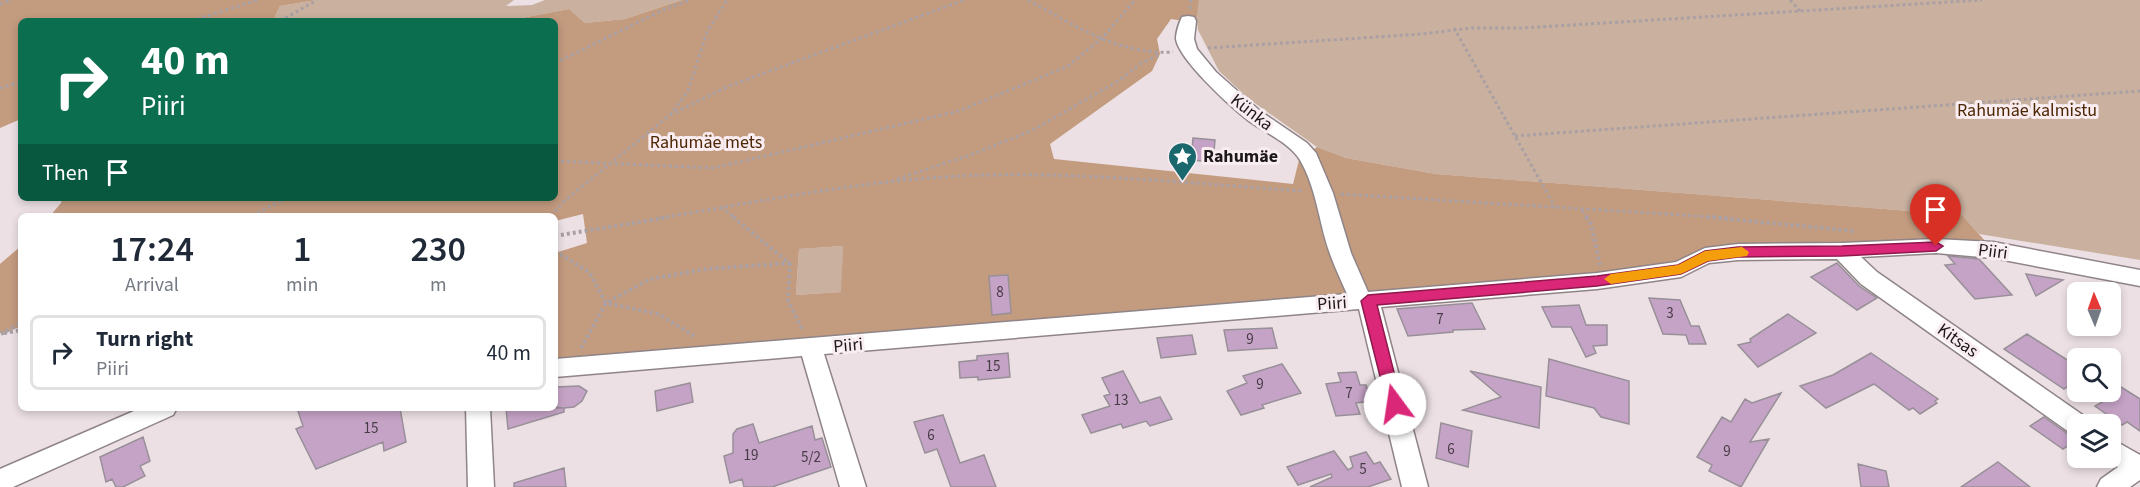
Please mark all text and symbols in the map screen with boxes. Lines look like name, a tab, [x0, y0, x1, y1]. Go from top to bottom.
text: 40 m	[141, 31, 230, 91]
icon: right	[42, 42, 120, 120]
text: Piiri	[141, 87, 186, 126]
street label: Künka	[1225, 88, 1278, 137]
park label: Rahumäe kalmistu	[1957, 98, 2097, 123]
park label: Rahumäe mets	[650, 130, 762, 155]
place icon: Rahumäe	[1166, 140, 1198, 182]
place label: Rahumäe	[1203, 144, 1278, 169]
icon: arrive	[101, 156, 134, 189]
text: Then	[42, 157, 89, 189]
pin	[1910, 184, 1961, 246]
icon: arrive	[1919, 193, 1952, 226]
text: 17:24	[110, 224, 194, 275]
text: 1	[293, 224, 311, 275]
text: 230	[410, 224, 466, 275]
street label: Piiri	[1977, 237, 2009, 266]
text: Arrival	[125, 271, 179, 299]
text: min	[286, 271, 318, 299]
text: m	[430, 271, 446, 299]
house number: 8	[996, 282, 1004, 303]
north arrow	[2067, 282, 2121, 336]
map controls	[2067, 282, 2121, 468]
street label: Piiri	[1316, 290, 1348, 317]
house number: 3	[1666, 303, 1674, 324]
house number: 7	[1436, 309, 1444, 330]
street label: Kitsas	[1932, 317, 1983, 364]
text: Turn right	[96, 323, 193, 355]
house number: 9	[1246, 329, 1254, 350]
street label: Piiri	[832, 332, 864, 359]
icon: right	[45, 336, 78, 369]
text: 40 m	[486, 337, 531, 369]
button: search	[2067, 348, 2121, 402]
text: Piiri	[96, 355, 129, 383]
house number: 15	[986, 356, 1000, 377]
position arrow	[1363, 372, 1427, 436]
house number: 9	[1256, 374, 1264, 395]
house number: 7	[1345, 383, 1353, 404]
house number: 13	[1114, 390, 1128, 411]
button: layers	[2067, 414, 2121, 468]
house number: 15	[364, 418, 378, 439]
house number: 6	[927, 425, 935, 446]
house number: 6	[1447, 439, 1455, 460]
house number: 9	[1723, 441, 1731, 462]
house number: 19	[744, 445, 758, 466]
house number: 5/2	[801, 447, 821, 468]
house number: 5	[1359, 459, 1367, 480]

